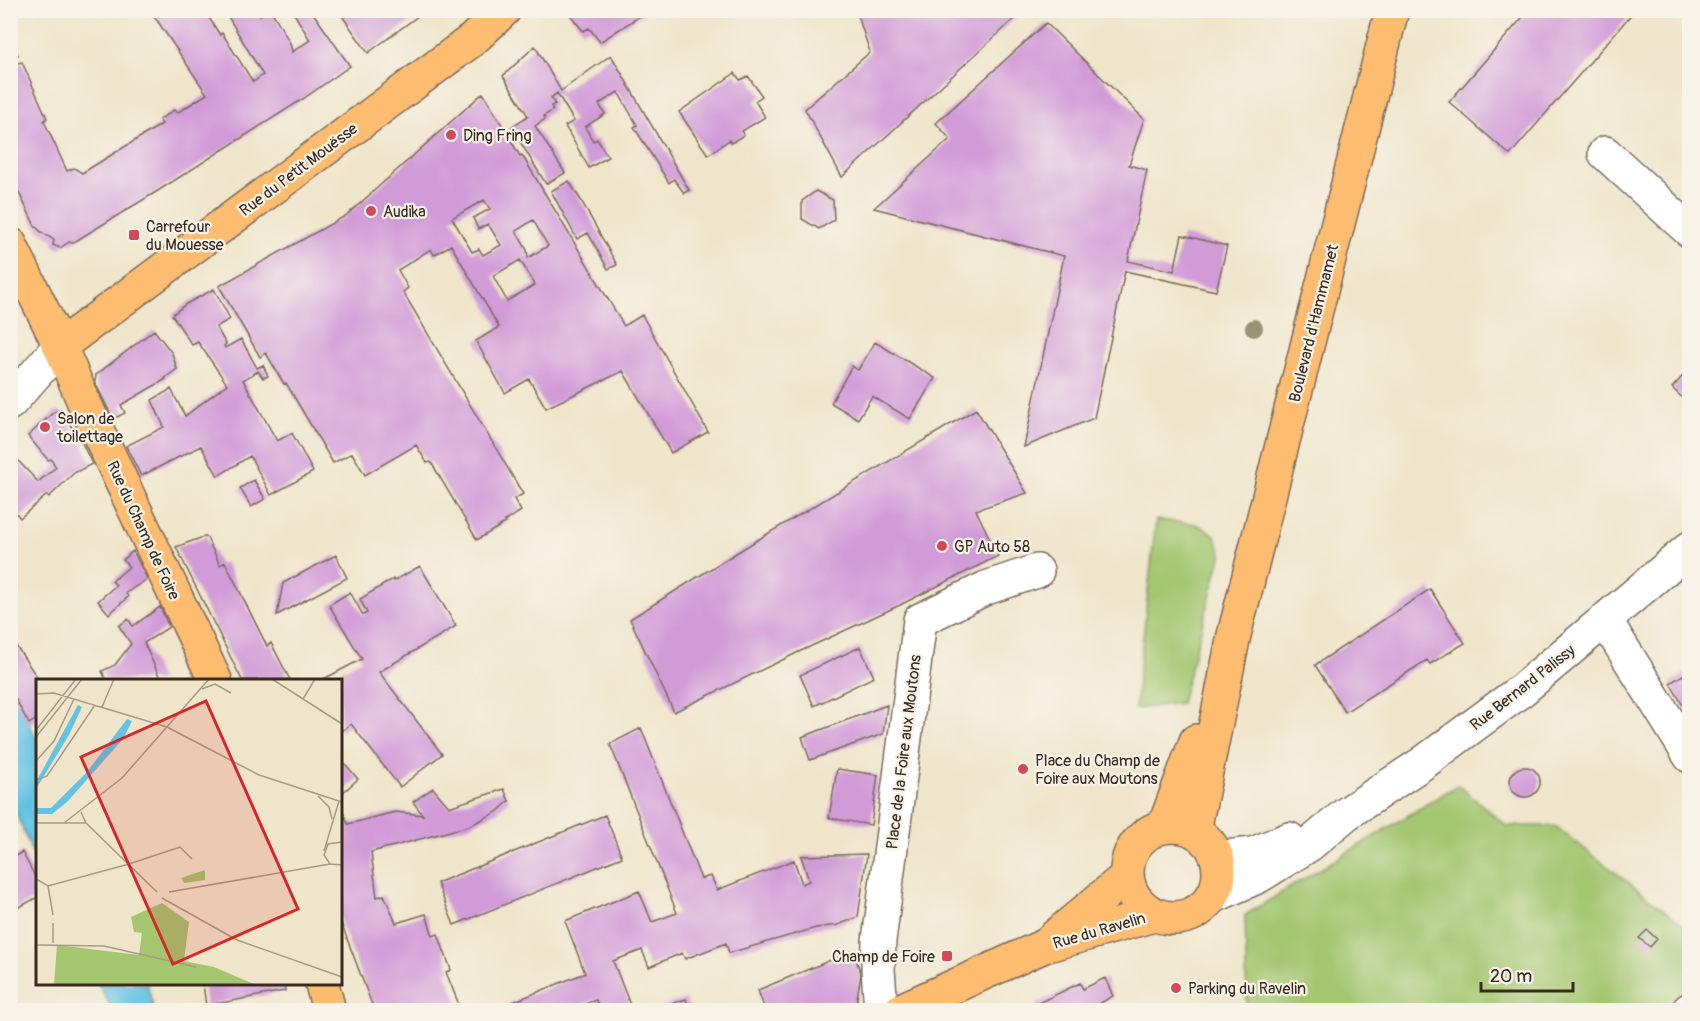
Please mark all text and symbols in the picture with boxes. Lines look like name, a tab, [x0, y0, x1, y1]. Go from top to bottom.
street label: Rue du Petit Mouësse	[236, 119, 362, 221]
place label: Ding Fring	[463, 126, 531, 146]
marker: Ding Fring	[444, 128, 458, 142]
place label: Audika	[383, 202, 426, 222]
marker: Audika	[364, 204, 378, 218]
place label: Carrefour du Mouesse	[146, 217, 224, 255]
marker: Carrefour du Mouesse	[127, 228, 141, 242]
street label: Boulevard d'Hammamet	[1285, 242, 1343, 404]
place label: Salon de toilettage	[56, 409, 123, 447]
marker: Salon de toilettage	[38, 420, 52, 434]
street label: Rue du Champ de Foire	[102, 458, 184, 603]
place label: GP Auto 58	[954, 537, 1030, 557]
marker: GP Auto 58	[935, 539, 949, 553]
street label: Rue Bernard Palissy	[1466, 640, 1579, 735]
street label: Place de la Foire aux Moutons	[882, 654, 926, 851]
inset map	[36, 679, 342, 985]
place label: Place du Champ de Foire aux Moutons	[1035, 751, 1160, 789]
marker: Place du Champ de Foire aux Moutons	[1016, 762, 1030, 776]
street label: Rue du Ravelin	[1051, 908, 1148, 954]
place label: Champ de Foire	[832, 947, 935, 967]
marker: Champ de Foire	[940, 949, 954, 963]
scale bar	[1481, 955, 1572, 993]
text: 20 m	[1490, 965, 1532, 988]
place label: Parking du Ravelin	[1188, 979, 1306, 999]
marker: Parking du Ravelin	[1169, 981, 1183, 995]

